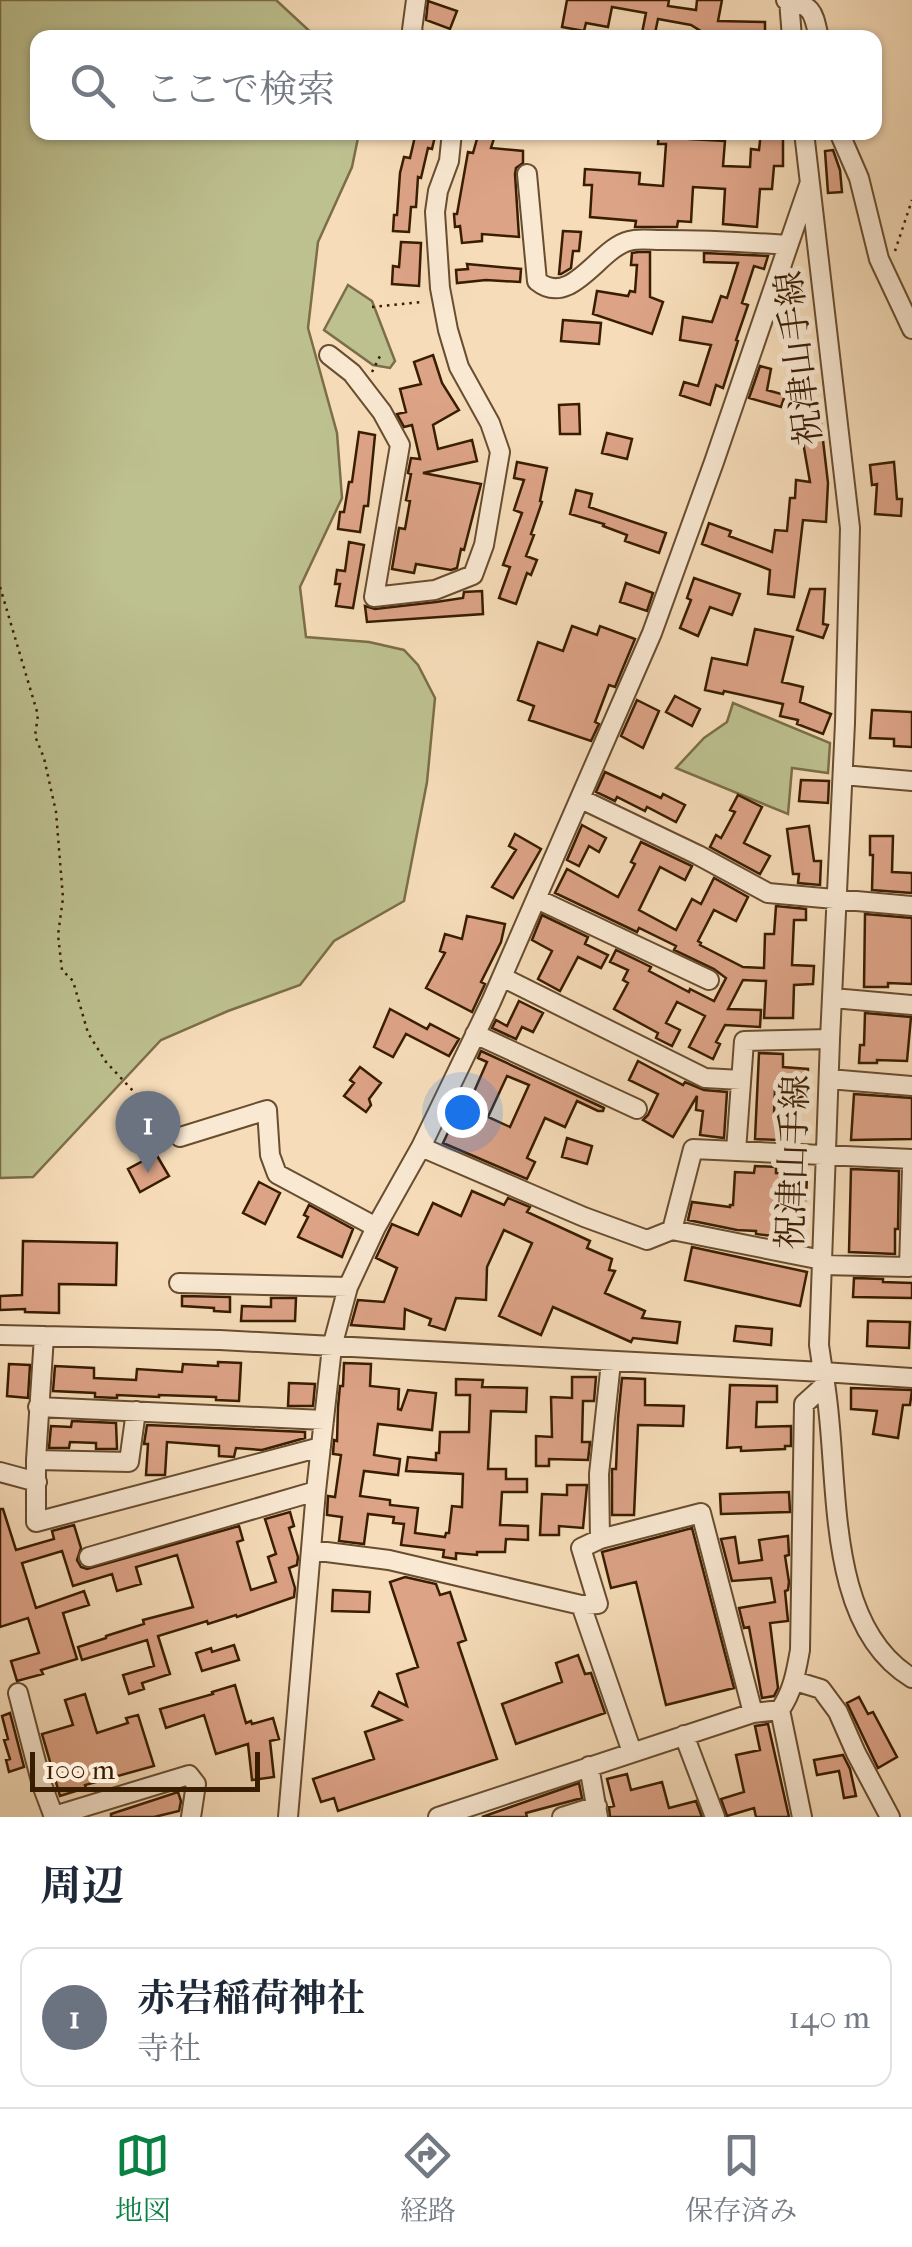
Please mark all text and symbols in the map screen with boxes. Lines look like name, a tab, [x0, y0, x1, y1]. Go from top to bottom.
search box	[30, 30, 882, 140]
icon: search	[65, 58, 120, 113]
text: ここで検索	[145, 67, 335, 112]
street label: 祝津山手線	[768, 269, 830, 447]
street label: 祝津山手線	[769, 1074, 817, 1250]
your location	[437, 1087, 488, 1138]
pin: 1	[116, 1090, 180, 1173]
scale bar	[30, 1747, 260, 1792]
text: 100 m	[45, 1753, 115, 1786]
text: 周辺	[40, 1862, 124, 1911]
text: 赤岩稲荷神社	[137, 1976, 365, 2021]
text: 1	[69, 1999, 80, 2036]
text: 140 m	[789, 1999, 870, 2036]
text: 寺社	[137, 2030, 201, 2067]
tab: 地図	[115, 2128, 171, 2228]
tab: 経路	[400, 2128, 456, 2228]
tab: 保存済み	[685, 2128, 797, 2228]

